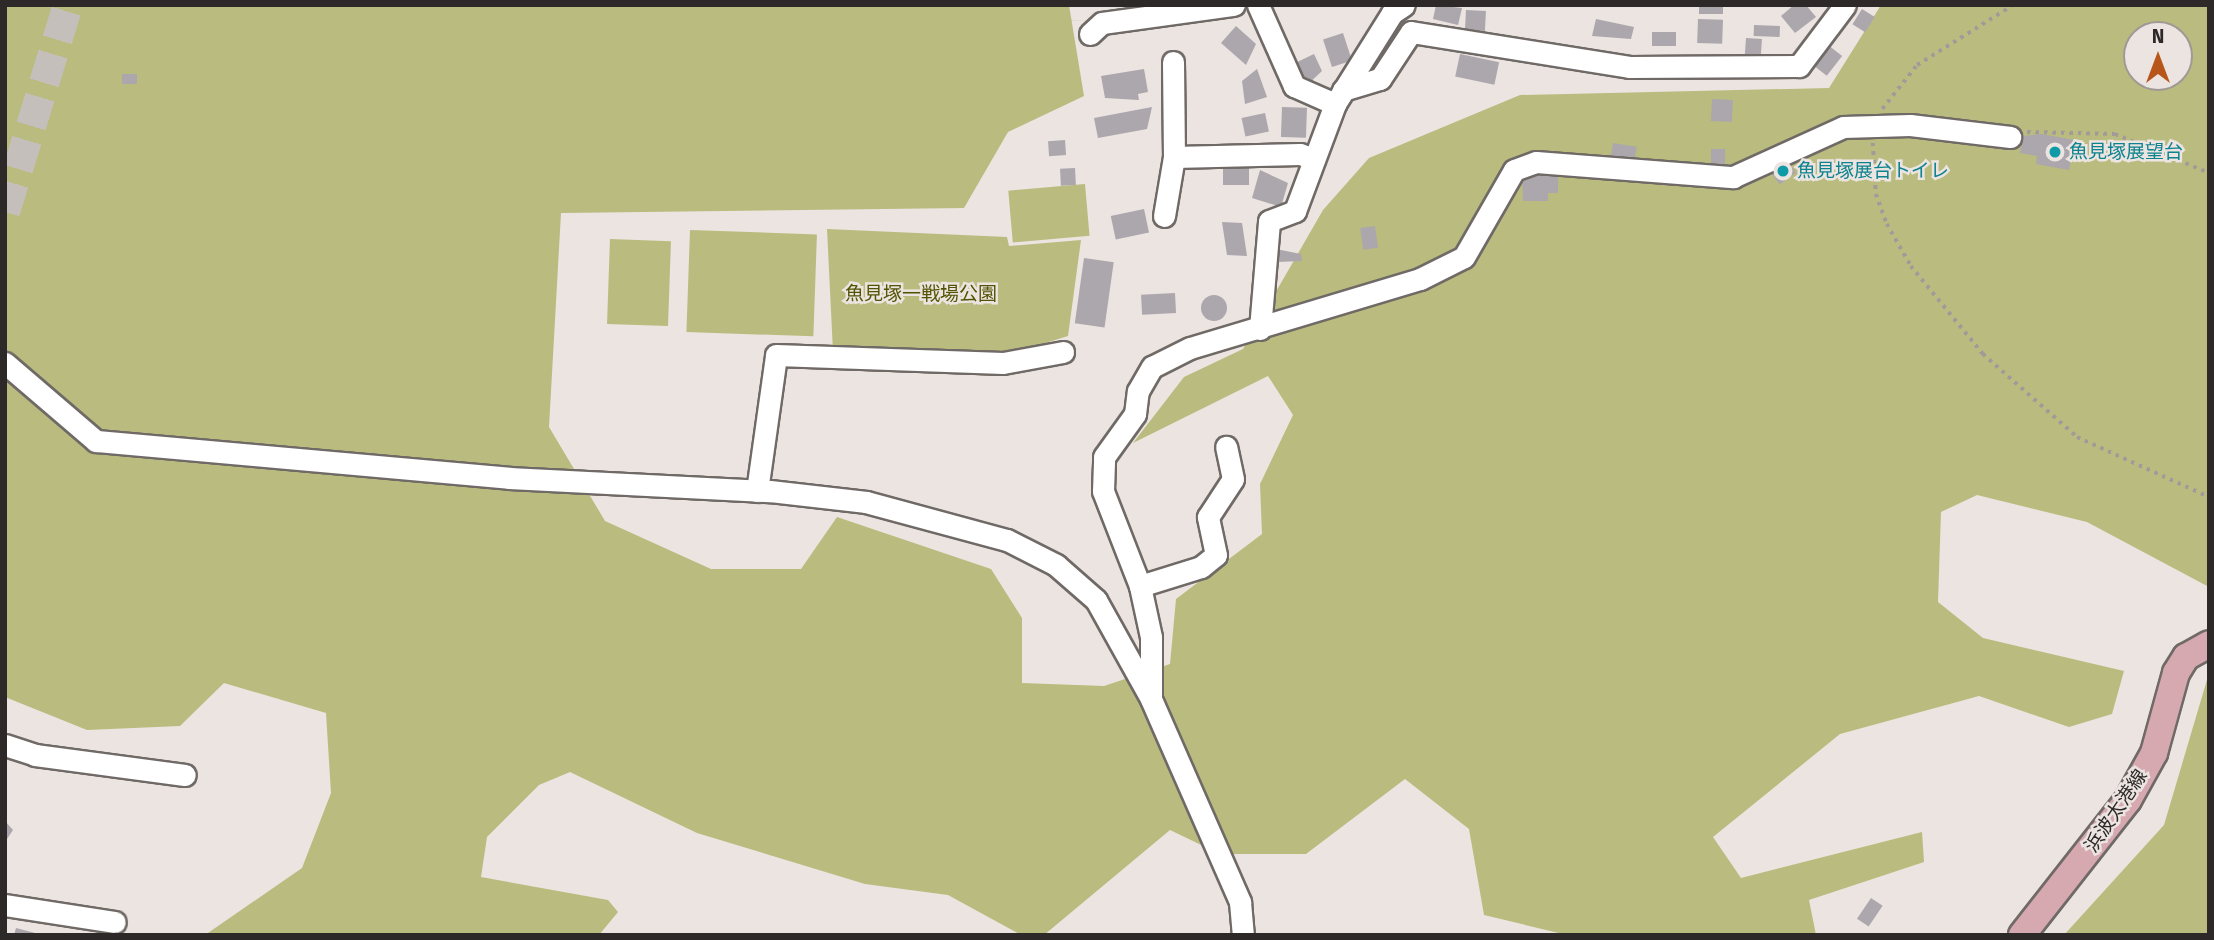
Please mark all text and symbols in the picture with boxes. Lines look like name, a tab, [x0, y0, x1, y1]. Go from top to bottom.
north arrow	[2123, 21, 2193, 91]
text: N	[2152, 25, 2164, 48]
place label: 魚見塚展望台	[2069, 141, 2183, 163]
marker: 魚見塚展望台	[2047, 144, 2063, 160]
place label: 魚見塚展台トイレ	[1797, 160, 1949, 182]
marker: 魚見塚展台トイレ	[1775, 163, 1791, 179]
park label: 魚見塚一戦場公園	[845, 283, 997, 305]
street label: 浜波太港線	[2080, 765, 2152, 857]

